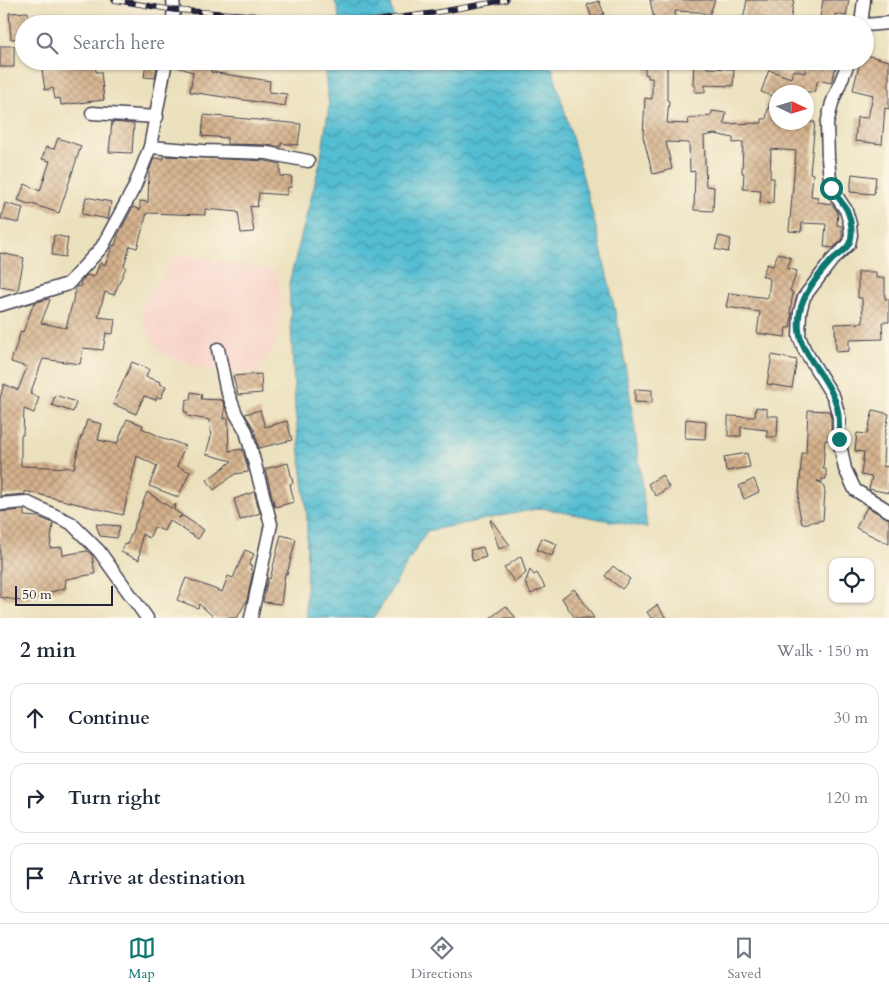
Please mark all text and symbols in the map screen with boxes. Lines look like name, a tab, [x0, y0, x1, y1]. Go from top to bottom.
search box	[15, 15, 874, 70]
icon: search	[33, 29, 61, 57]
text: Search here	[73, 30, 165, 56]
north arrow	[769, 85, 814, 130]
route start	[820, 177, 843, 200]
route end	[828, 428, 851, 451]
map controls	[829, 558, 874, 603]
button: locate	[829, 558, 874, 603]
scale bar	[15, 583, 112, 606]
text: 50 m	[22, 585, 52, 604]
text: 2 min	[20, 636, 76, 665]
text: Walk · 150 m	[777, 640, 869, 662]
icon: ahead	[21, 704, 49, 732]
text: Continue	[68, 705, 150, 731]
text: 30 m	[834, 707, 868, 729]
icon: right	[21, 784, 49, 812]
text: Turn right	[68, 785, 160, 811]
text: 120 m	[826, 787, 868, 809]
icon: arrive	[21, 864, 49, 892]
text: Arrive at destination	[68, 865, 245, 891]
tab: Map	[128, 934, 156, 983]
tab: Directions	[411, 934, 472, 983]
tab: Saved	[727, 934, 761, 983]

